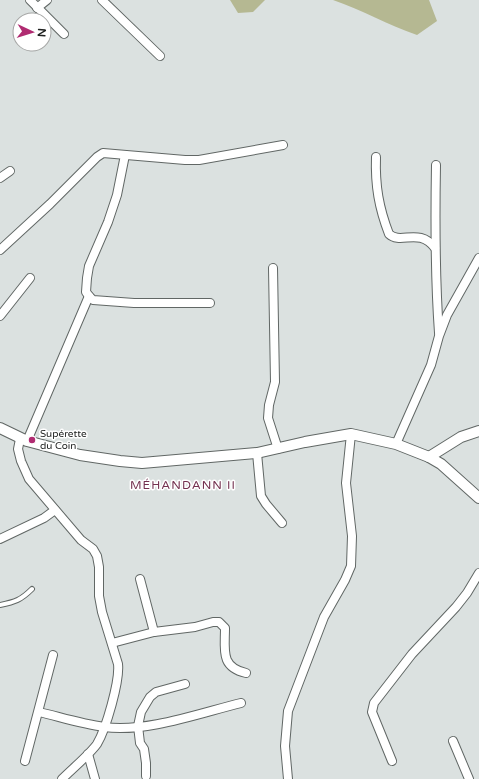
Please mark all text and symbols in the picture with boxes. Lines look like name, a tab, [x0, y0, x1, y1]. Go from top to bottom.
north arrow	[12, 12, 52, 52]
text: N	[35, 28, 48, 38]
place label: Supérette du Coin	[40, 428, 87, 452]
marker: Supérette du Coin	[27, 435, 37, 445]
district label: MÉHANDANN II	[130, 478, 236, 492]

